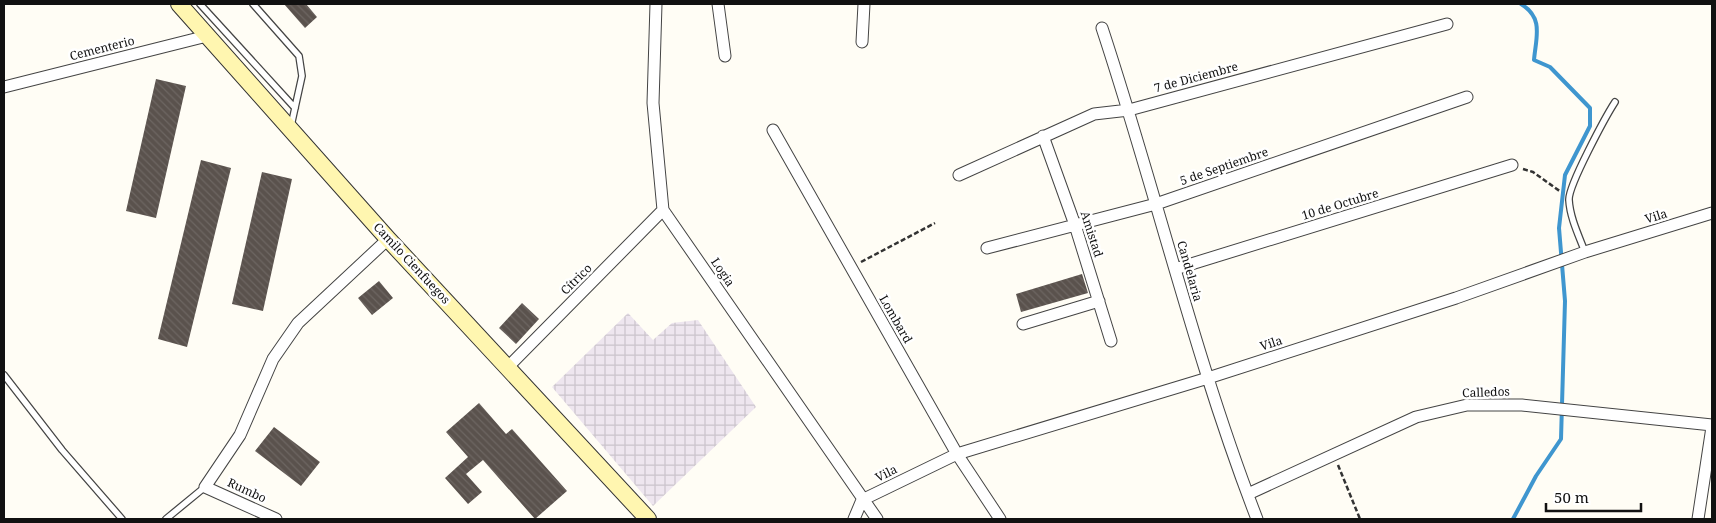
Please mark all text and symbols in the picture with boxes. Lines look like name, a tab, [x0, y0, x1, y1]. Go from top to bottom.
street label: Cementerio	[68, 32, 136, 64]
street label: 7 de Diciembre	[1152, 58, 1240, 96]
street label: 5 de Septiembre	[1178, 143, 1270, 189]
street label: 10 de Octubre	[1299, 184, 1381, 224]
street label: Vila	[1643, 205, 1669, 227]
street label: Amistad	[1077, 209, 1108, 260]
street label: Camilo Cienfuegos	[370, 219, 454, 307]
street label: Candelaria	[1173, 239, 1207, 304]
street label: Logia	[707, 254, 739, 290]
street label: Cítrico	[557, 260, 595, 298]
street label: Lombard	[875, 292, 917, 347]
street label: Vila	[1258, 331, 1285, 355]
street label: Calledos	[1462, 383, 1510, 401]
street label: Vila	[872, 460, 900, 486]
street label: Rumbo	[225, 474, 269, 506]
scale bar	[1546, 480, 1641, 512]
text: 50 m	[1554, 487, 1589, 507]

